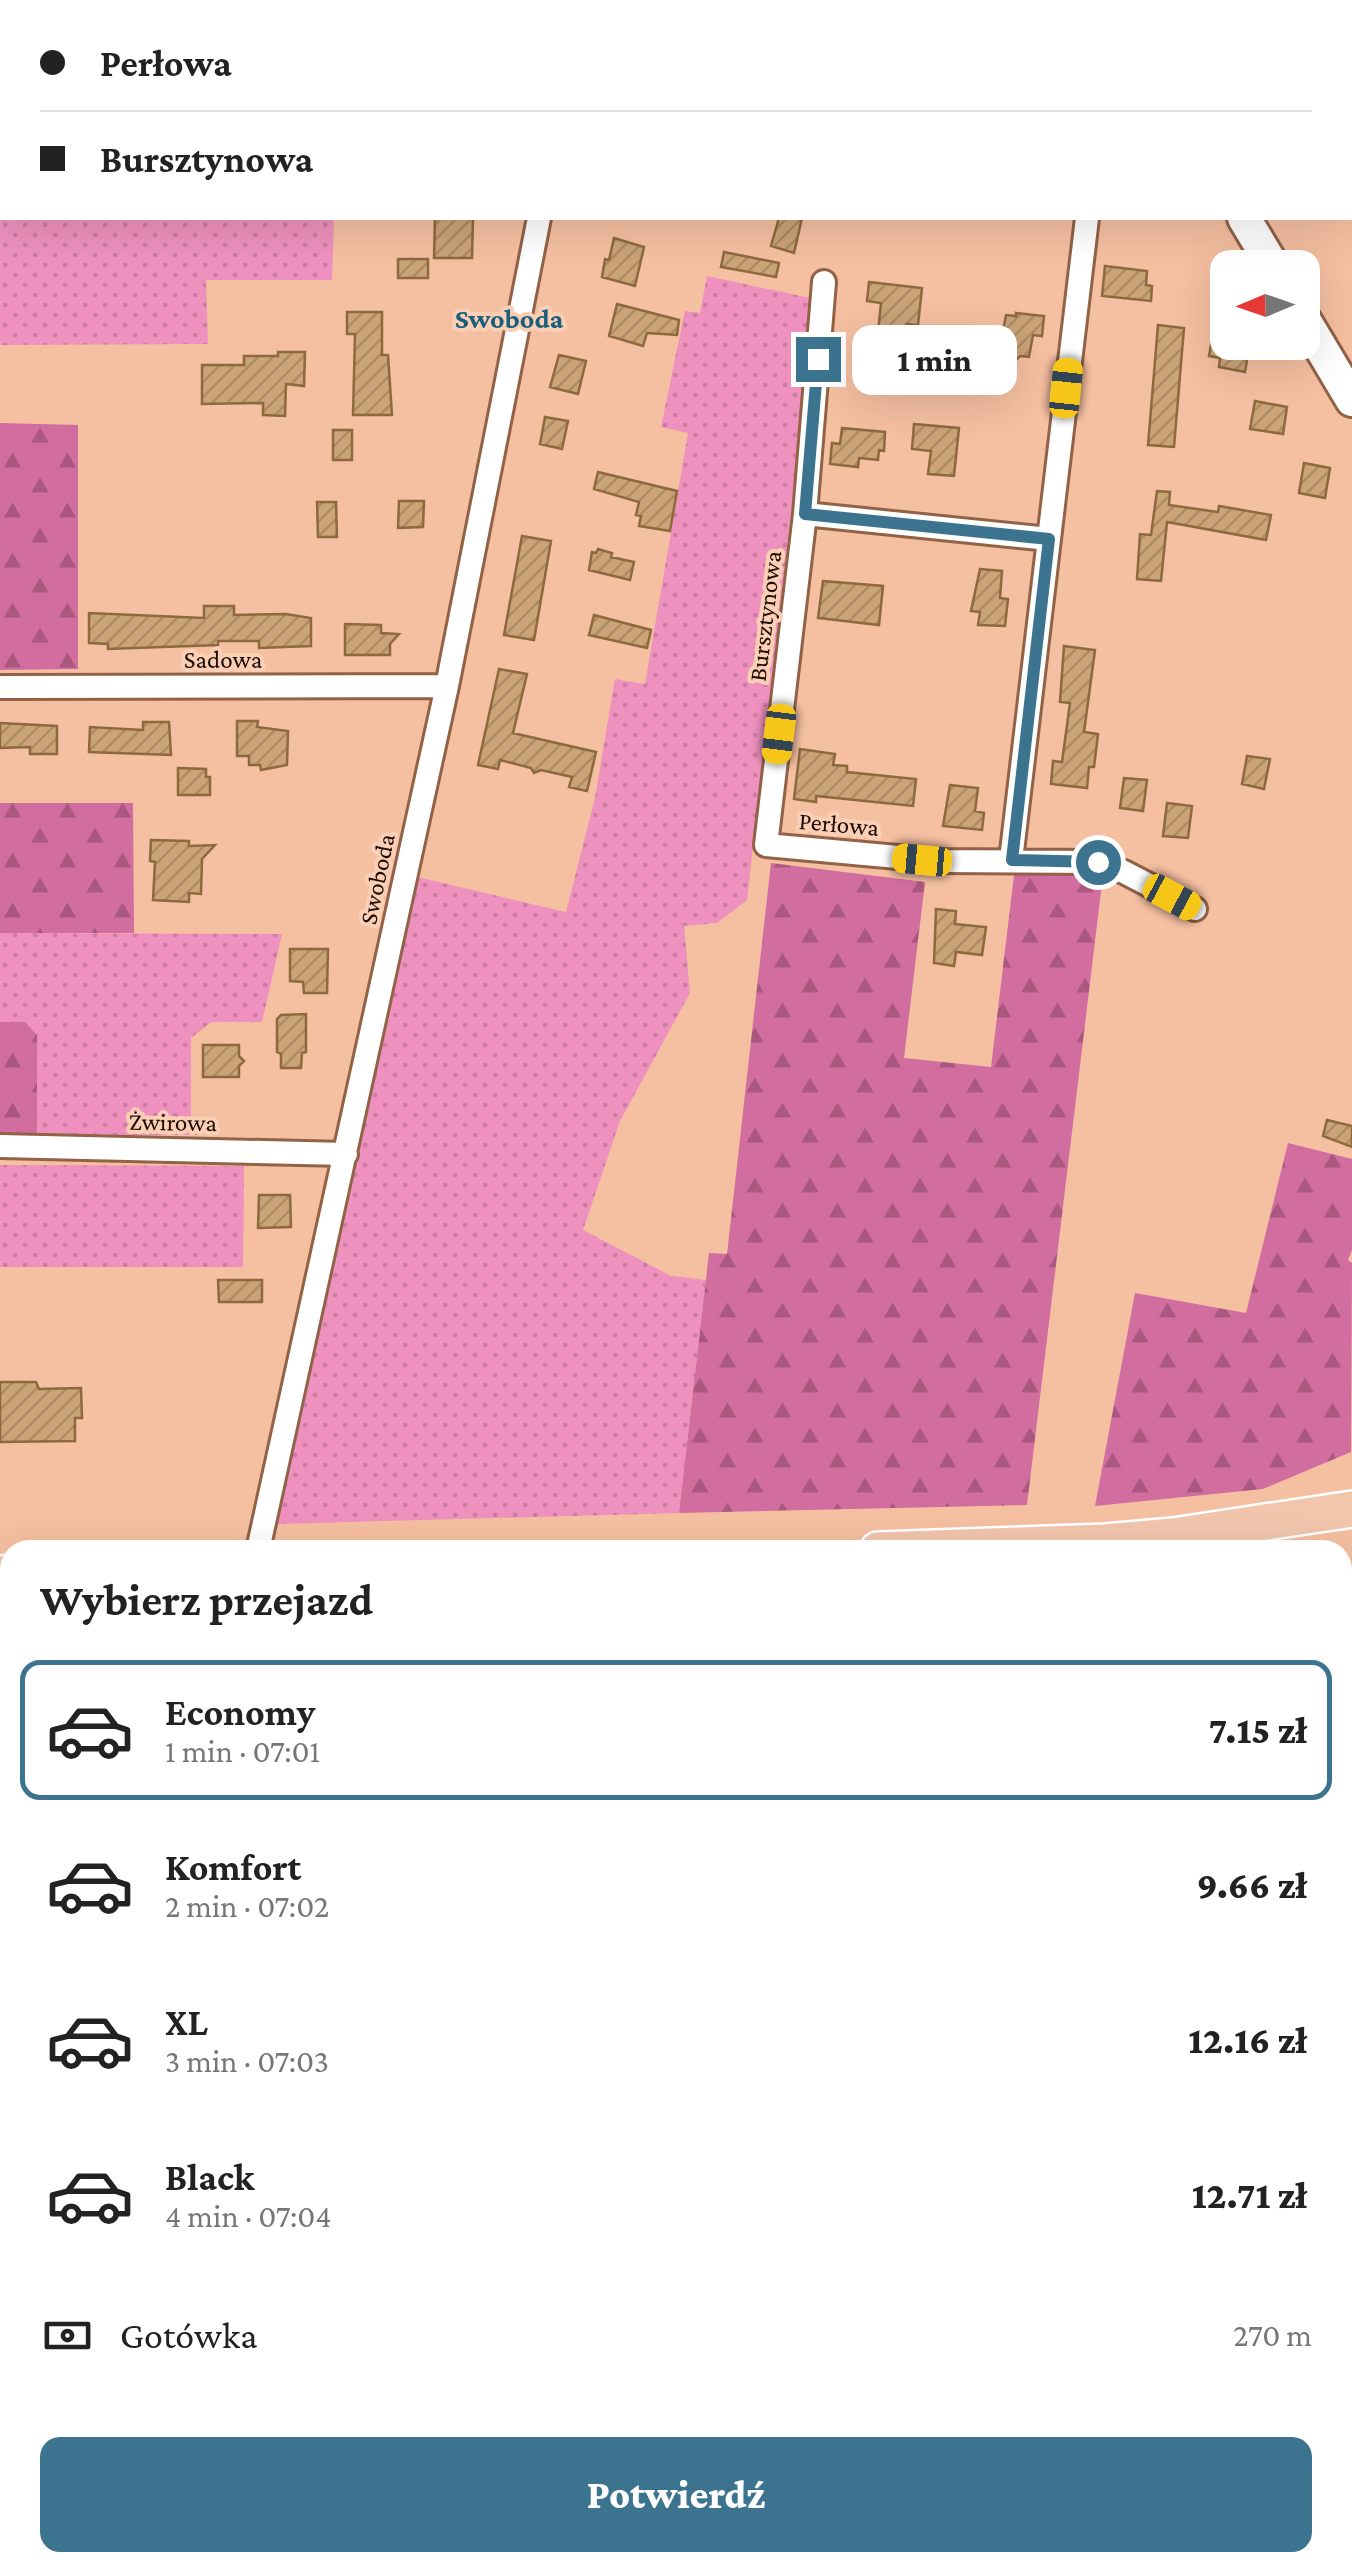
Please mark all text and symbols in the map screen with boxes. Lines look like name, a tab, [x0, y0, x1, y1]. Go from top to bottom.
text: Perłowa	[100, 42, 232, 84]
text: Bursztynowa	[100, 138, 313, 180]
north arrow	[1210, 250, 1320, 360]
map controls	[1210, 250, 1320, 360]
district label: Swoboda	[455, 303, 564, 334]
callout: 1 min	[853, 324, 1018, 394]
route end	[796, 337, 841, 382]
text: 1 min	[897, 342, 972, 378]
car	[1048, 357, 1084, 419]
street label: Bursztynowa	[744, 549, 787, 683]
street label: Sadowa	[184, 646, 263, 673]
car	[760, 702, 798, 766]
street label: Perłowa	[798, 807, 881, 841]
street label: Swoboda	[354, 831, 400, 927]
route start	[1076, 840, 1121, 885]
car	[891, 842, 953, 878]
car	[1138, 870, 1206, 924]
street label: Żwirowa	[129, 1108, 218, 1136]
text: Wybierz przejazd	[40, 1575, 373, 1625]
icon: car	[45, 1685, 135, 1775]
text: Economy	[165, 1691, 315, 1733]
text: 7.15 zł	[1208, 1709, 1307, 1751]
text: 1 min · 07:01	[165, 1733, 320, 1769]
icon: car	[45, 1840, 135, 1930]
text: Komfort	[165, 1846, 301, 1888]
text: 9.66 zł	[1196, 1864, 1307, 1906]
text: 2 min · 07:02	[165, 1888, 329, 1924]
icon: car	[45, 1995, 135, 2085]
text: XL	[165, 2001, 208, 2043]
text: 12.16 zł	[1188, 2019, 1307, 2061]
text: 3 min · 07:03	[165, 2043, 329, 2079]
icon: car	[45, 2150, 135, 2240]
text: Black	[165, 2156, 254, 2198]
text: 12.71 zł	[1192, 2174, 1307, 2216]
text: 4 min · 07:04	[165, 2198, 332, 2234]
icon: cash	[40, 2308, 95, 2363]
text: Gotówka	[120, 2314, 258, 2356]
text: 270 m	[1233, 2317, 1312, 2353]
button: Potwierdź	[40, 2437, 1312, 2552]

